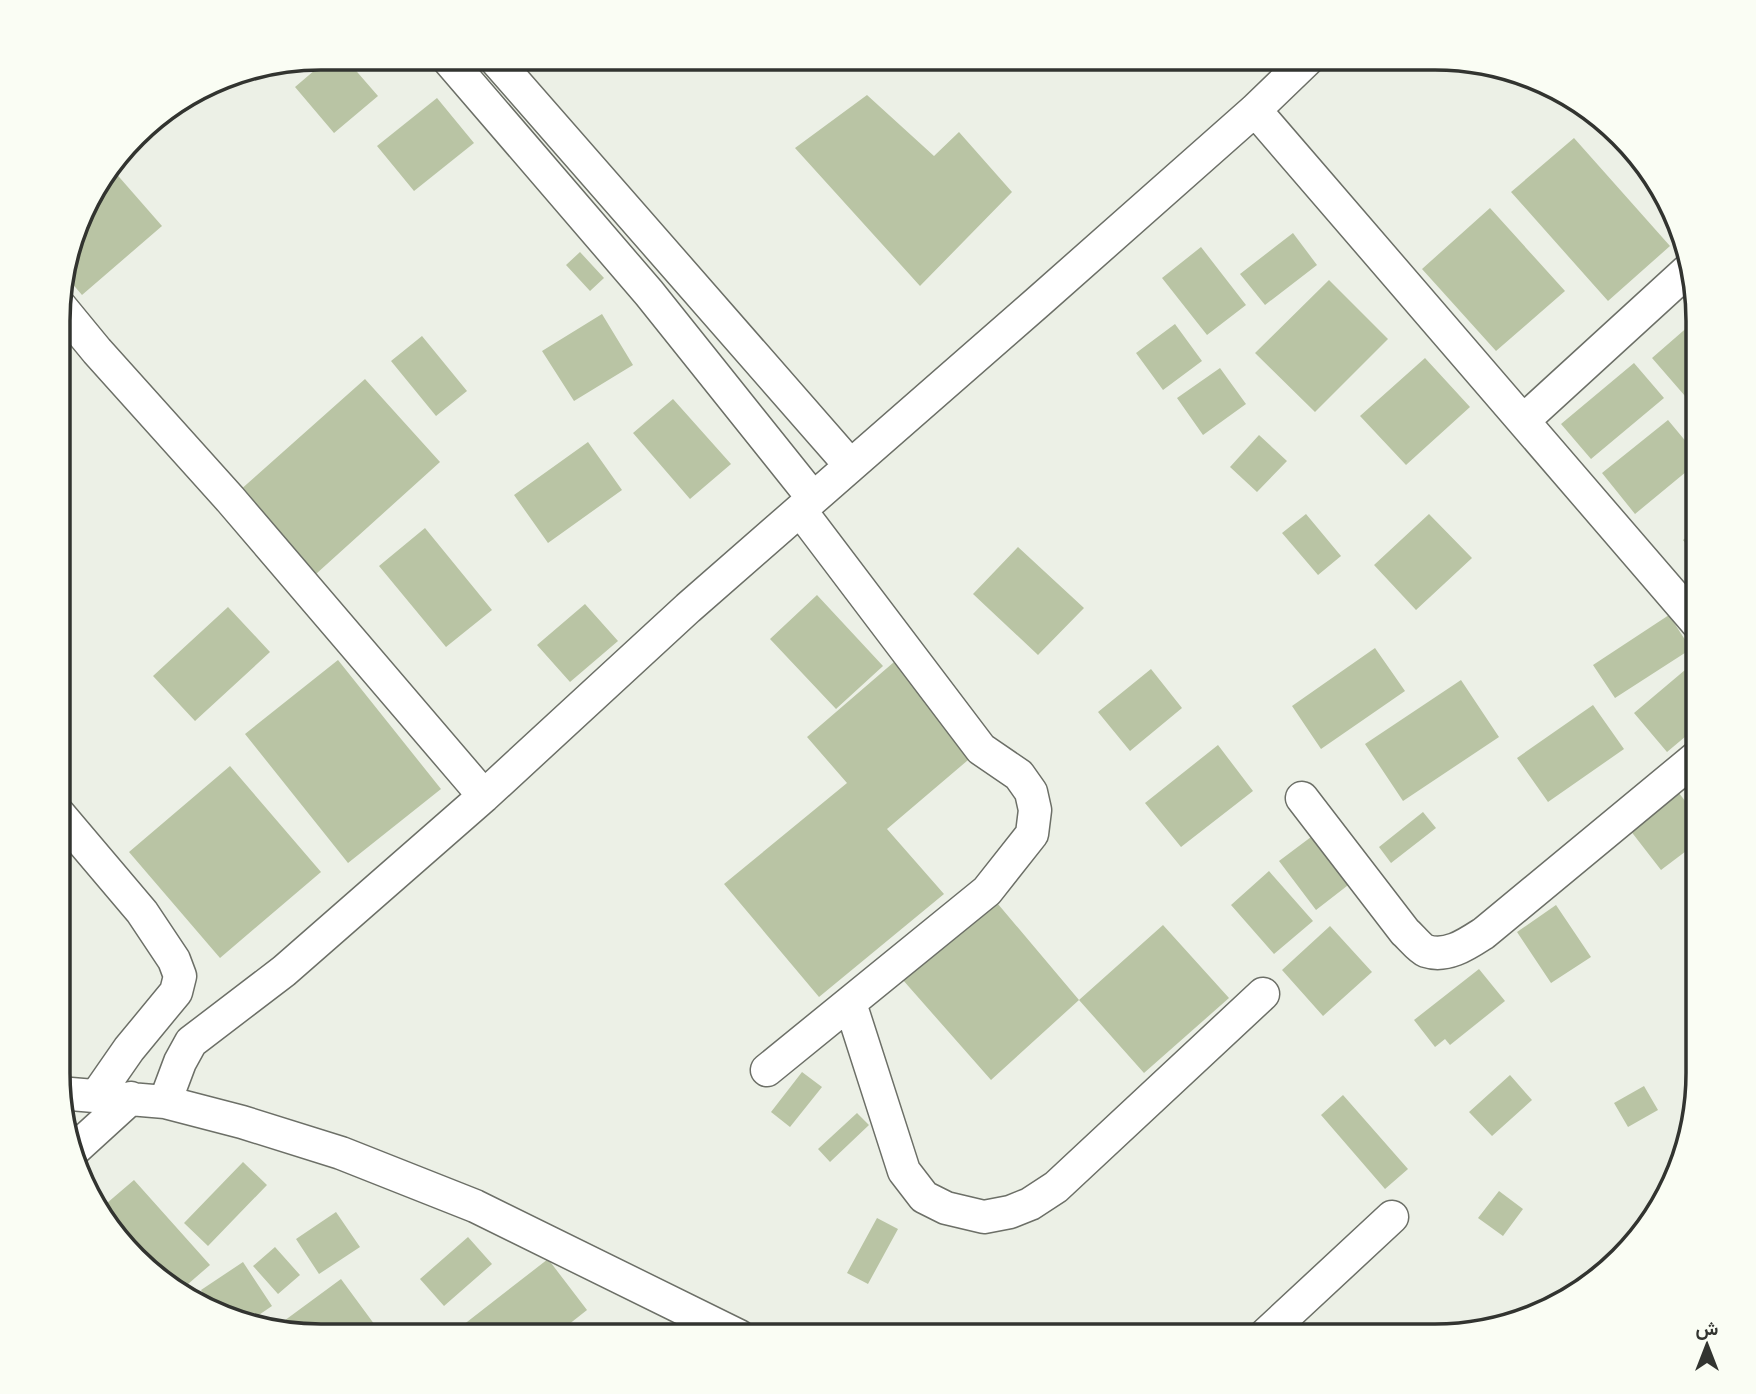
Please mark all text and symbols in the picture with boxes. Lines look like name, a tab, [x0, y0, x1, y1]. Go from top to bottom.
north arrow	[1672, 1310, 1742, 1380]
text: ش	[1696, 1316, 1719, 1340]

